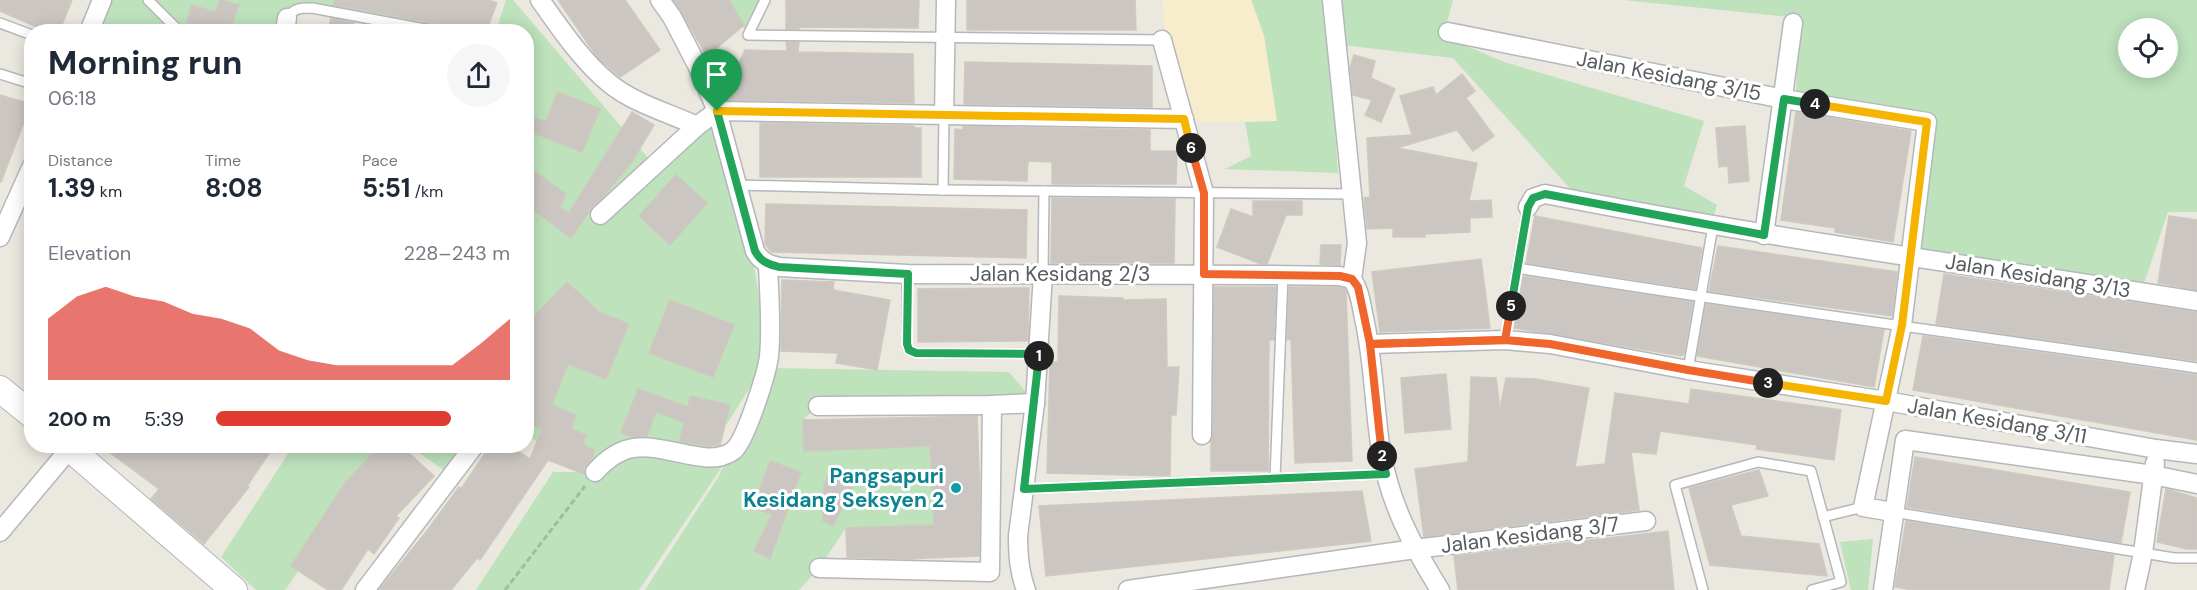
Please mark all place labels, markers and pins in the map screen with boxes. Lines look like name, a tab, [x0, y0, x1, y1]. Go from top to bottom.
pin	[691, 49, 742, 111]
pin: 4	[1800, 89, 1830, 119]
pin: 6	[1176, 133, 1206, 163]
pin: 5	[1496, 291, 1526, 321]
pin: 1	[1024, 341, 1054, 371]
pin: 3	[1753, 368, 1783, 398]
pin: 2	[1367, 441, 1397, 471]
place label: Pangsapuri Kesidang Seksyen 2	[743, 462, 944, 514]
marker: Pangsapuri Kesidang Seksyen 2	[949, 481, 963, 495]

